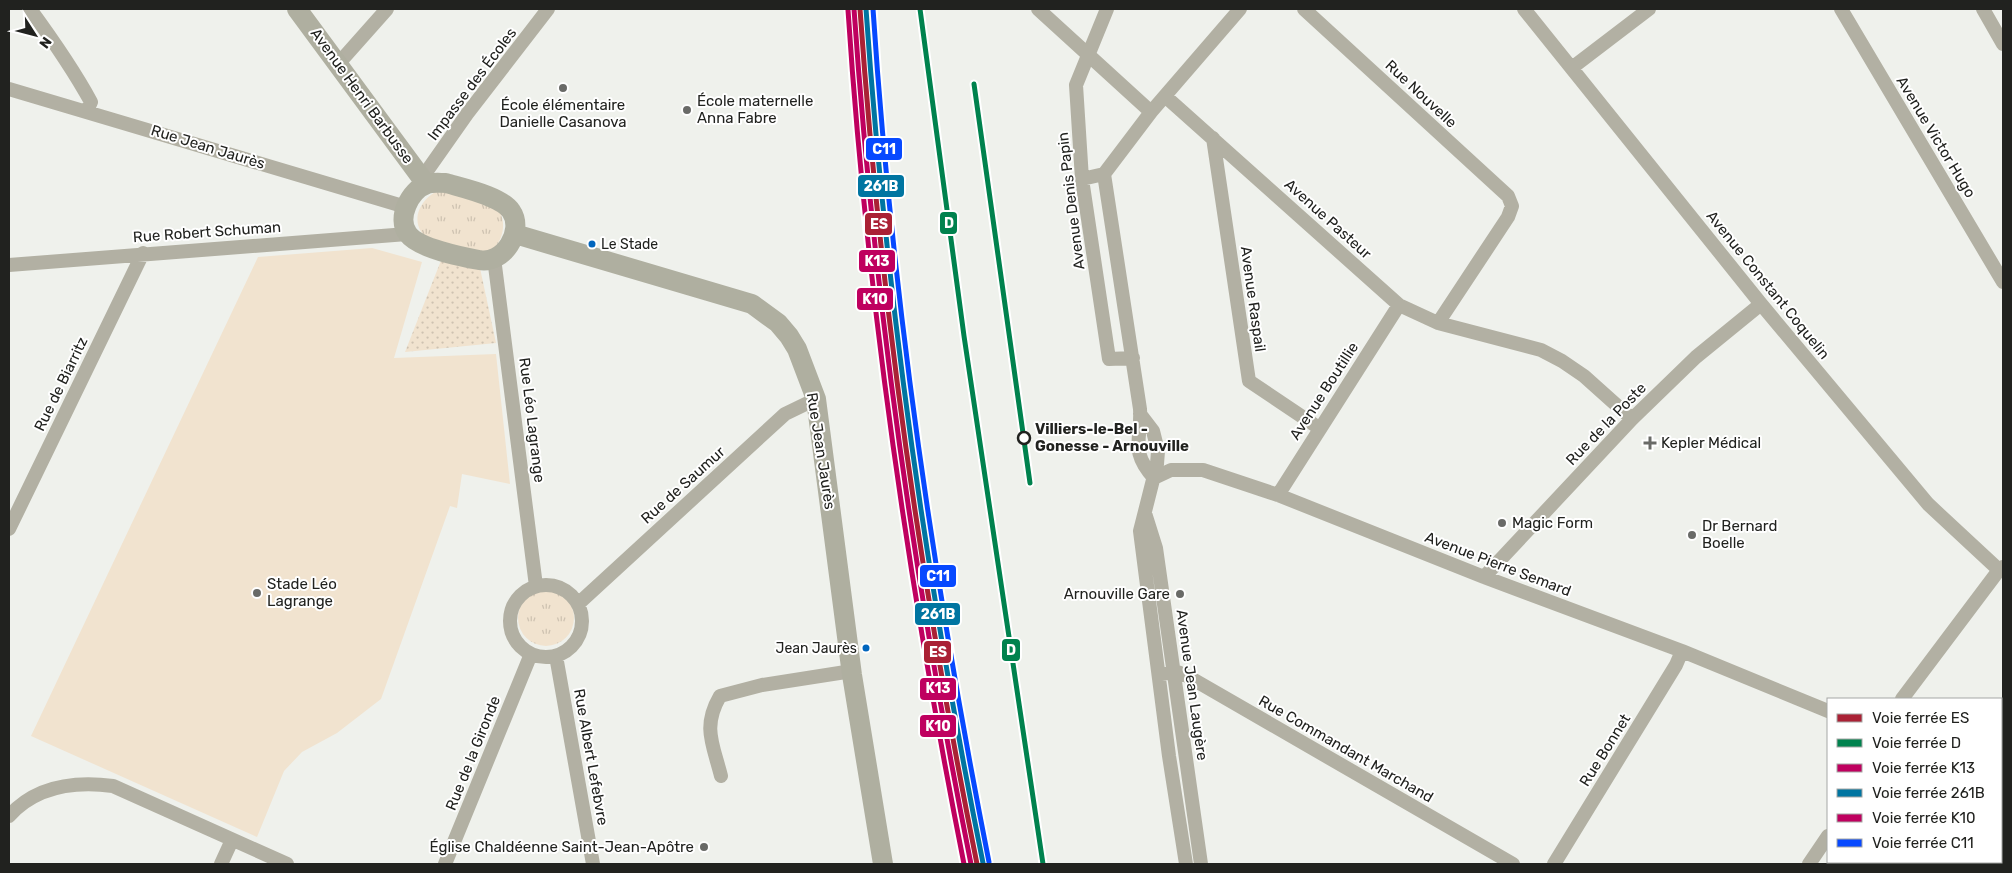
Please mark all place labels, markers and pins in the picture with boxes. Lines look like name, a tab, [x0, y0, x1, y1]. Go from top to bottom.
marker: École élémentaire Danielle Casanova	[557, 82, 569, 94]
place label: École maternelle Anna Fabre	[697, 92, 813, 127]
place label: École élémentaire Danielle Casanova	[499, 96, 627, 131]
marker: École maternelle Anna Fabre	[681, 104, 693, 116]
place label: Le Stade	[601, 236, 658, 253]
marker: Le Stade	[587, 239, 597, 249]
place label: Villiers-le-Bel - Gonesse - Arnouville	[1035, 420, 1189, 455]
marker: Villiers-le-Bel - Gonesse - Arnouville	[1017, 431, 1031, 445]
place label: Kepler Médical	[1661, 434, 1761, 452]
marker: Kepler Médical	[1643, 436, 1657, 450]
place label: Magic Form	[1512, 514, 1593, 532]
marker: Magic Form	[1496, 517, 1508, 529]
place label: Dr Bernard Boelle	[1702, 517, 1777, 552]
marker: Dr Bernard Boelle	[1686, 529, 1698, 541]
place label: Stade Léo Lagrange	[267, 575, 337, 610]
place label: Arnouville Gare	[1064, 585, 1170, 603]
marker: Stade Léo Lagrange	[251, 587, 263, 599]
marker: Arnouville Gare	[1174, 588, 1186, 600]
place label: Jean Jaurès	[776, 640, 857, 657]
marker: Jean Jaurès	[861, 643, 871, 653]
place label: Église Chaldéenne Saint-Jean-Apôtre	[429, 838, 694, 856]
marker: Église Chaldéenne Saint-Jean-Apôtre	[698, 841, 710, 853]

